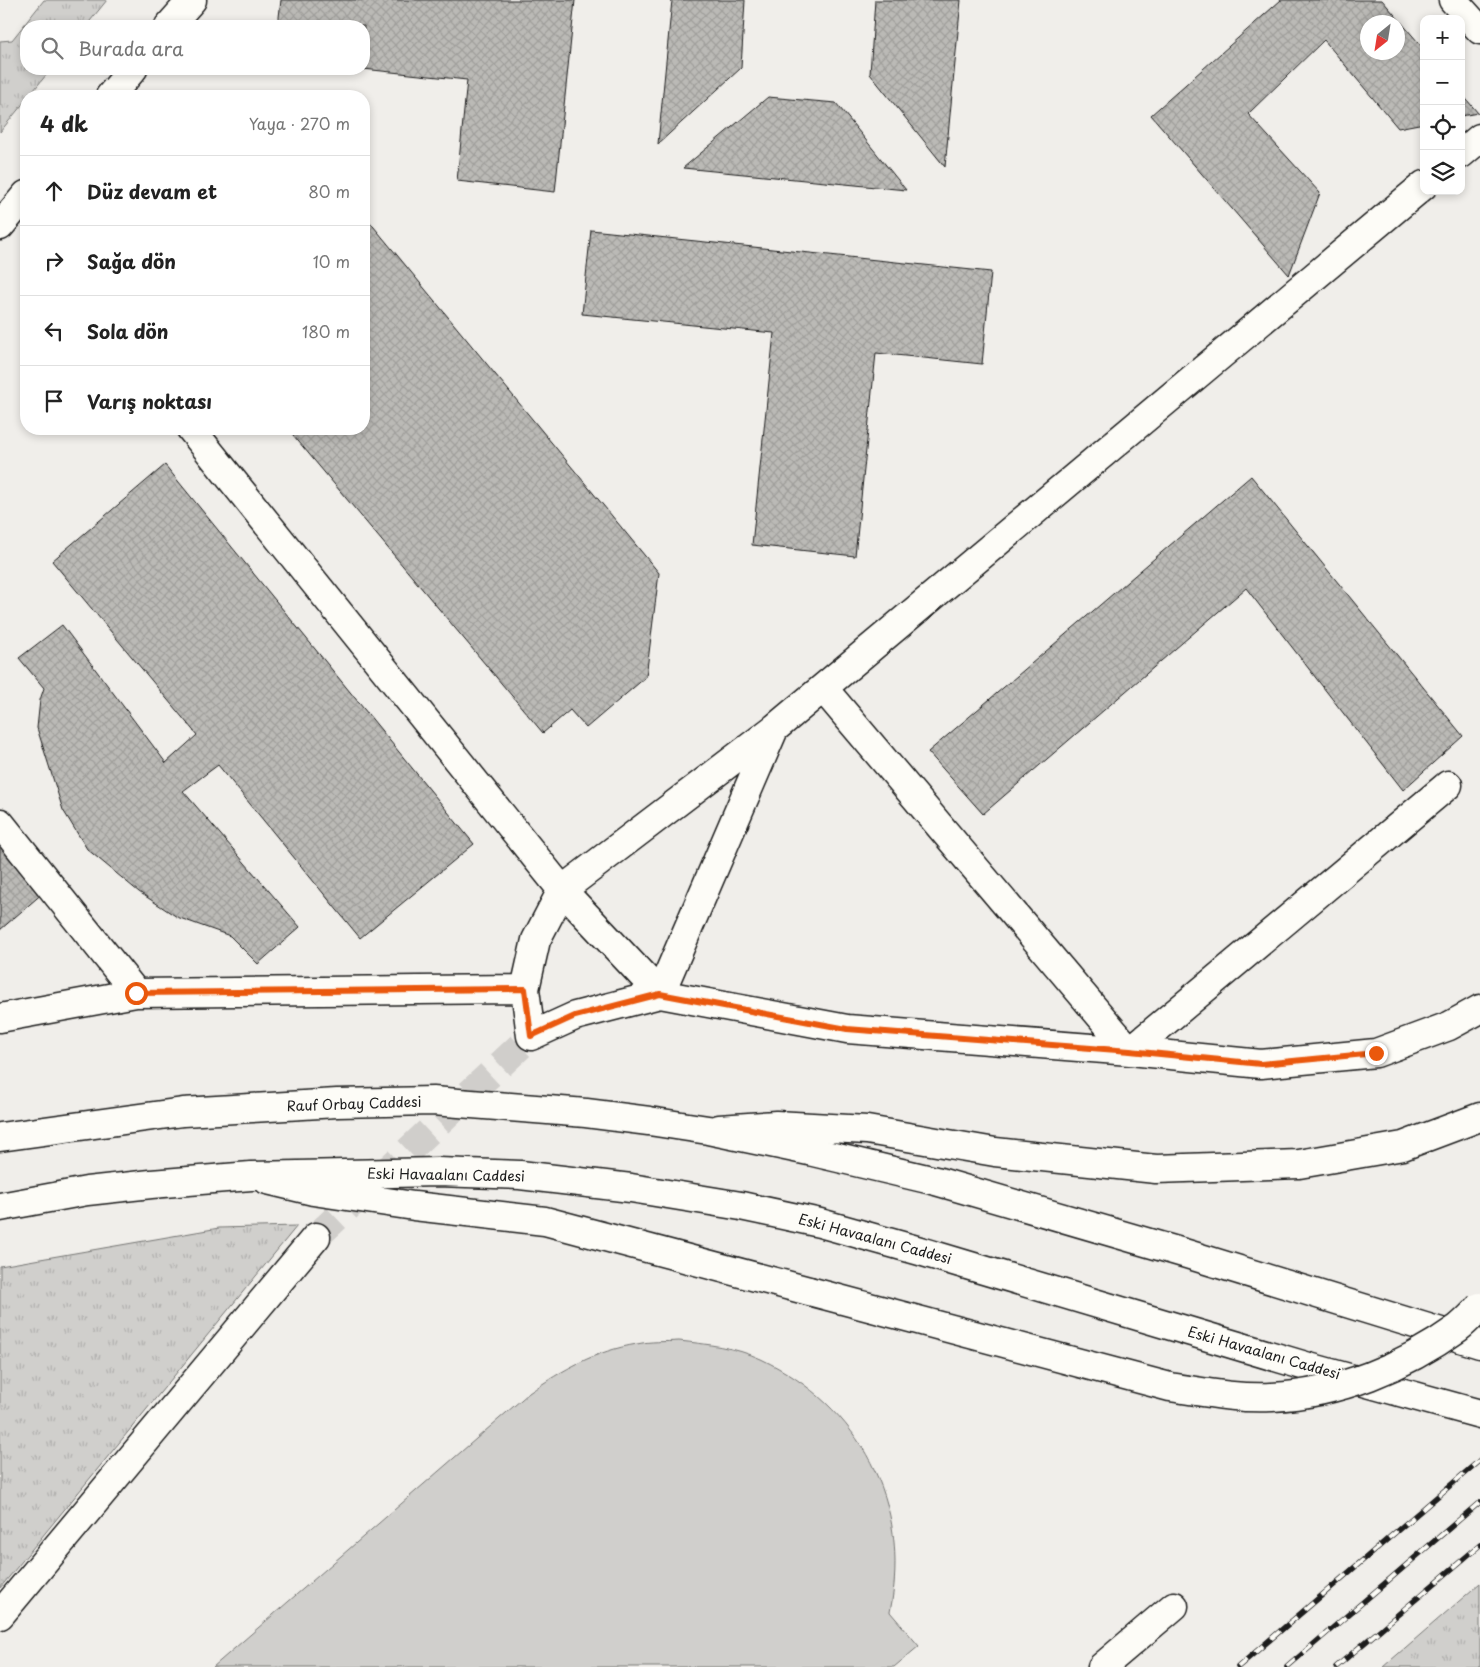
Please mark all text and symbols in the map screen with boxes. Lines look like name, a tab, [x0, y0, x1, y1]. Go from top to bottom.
north arrow	[1360, 15, 1405, 60]
map controls	[1420, 15, 1465, 195]
button: +	[1420, 15, 1465, 60]
search box	[20, 20, 370, 75]
icon: search	[38, 34, 66, 62]
text: Burada ara	[78, 34, 183, 62]
button: −	[1420, 60, 1465, 105]
button: locate	[1420, 105, 1465, 150]
text: 4 dk	[40, 107, 88, 139]
text: Yaya · 270 m	[249, 111, 350, 135]
button: layers	[1420, 150, 1465, 195]
icon: ahead	[40, 177, 68, 205]
text: Düz devam et	[87, 177, 217, 205]
text: 80 m	[308, 179, 350, 203]
icon: right	[40, 247, 68, 275]
text: Sağa dön	[87, 247, 176, 275]
text: 10 m	[313, 249, 350, 273]
icon: left	[40, 317, 68, 345]
text: Sola dön	[87, 317, 168, 345]
text: 180 m	[302, 319, 350, 343]
icon: arrive	[40, 387, 68, 415]
text: Varış noktası	[87, 387, 212, 415]
route start	[125, 982, 148, 1005]
route end	[1365, 1042, 1388, 1065]
street label: Rauf Orbay Caddesi	[286, 1091, 422, 1116]
street label: Eski Havaalanı Caddesi	[367, 1163, 525, 1186]
street label: Eski Havaalanı Caddesi	[796, 1208, 954, 1269]
street label: Eski Havaalanı Caddesi	[1185, 1321, 1343, 1384]

